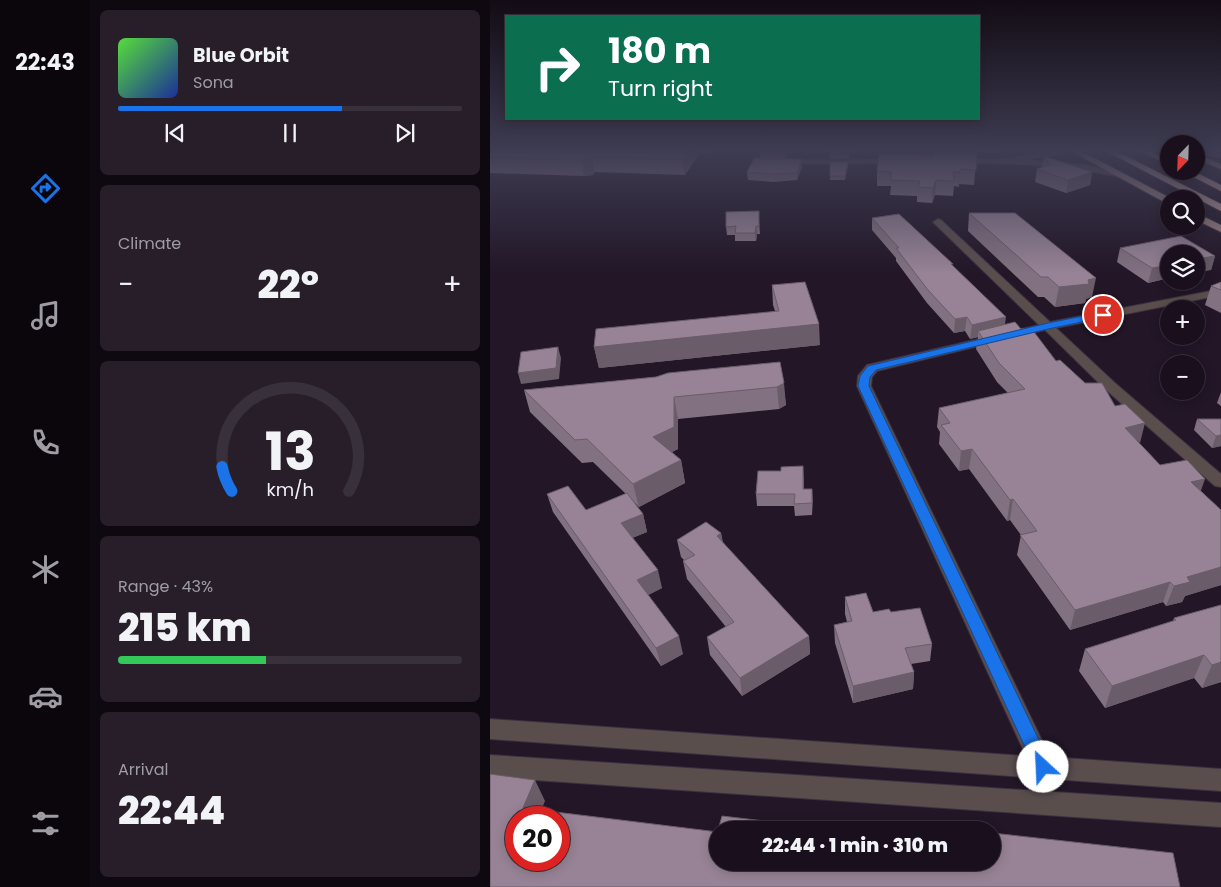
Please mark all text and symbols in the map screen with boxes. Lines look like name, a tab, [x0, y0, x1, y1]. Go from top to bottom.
text: 180 m	[608, 26, 711, 75]
icon: right	[525, 35, 590, 100]
text: Blue Orbit	[193, 42, 289, 69]
text: 22:43	[15, 47, 75, 78]
text: Sona	[193, 71, 234, 94]
text: Turn right	[608, 73, 713, 104]
icon: previous	[161, 119, 189, 147]
icon: pause	[276, 119, 304, 147]
icon: next	[391, 119, 419, 147]
north arrow	[1160, 135, 1205, 180]
map controls	[1160, 135, 1205, 400]
icon: directions	[28, 171, 63, 206]
button: search	[1160, 190, 1205, 235]
text: Climate	[118, 232, 181, 255]
button: layers	[1160, 245, 1205, 290]
text: 22°	[257, 258, 319, 311]
text: −	[118, 265, 133, 304]
text: +	[443, 265, 462, 304]
pin	[1082, 294, 1124, 336]
icon: music	[28, 298, 63, 333]
button: +	[1160, 300, 1205, 345]
icon: arrive	[1089, 301, 1117, 329]
button: −	[1160, 355, 1205, 400]
text: 13	[264, 415, 316, 488]
icon: phone	[28, 425, 63, 460]
text: km/h	[266, 477, 314, 502]
icon: climate	[28, 552, 63, 587]
text: Range · 43%	[118, 575, 213, 598]
text: 215 km	[118, 601, 252, 654]
icon: car	[28, 679, 63, 714]
position arrow	[1016, 740, 1068, 792]
text: Arrival	[118, 758, 168, 781]
text: 22:44	[118, 784, 225, 837]
icon: filters	[28, 806, 63, 841]
speed limit sign: 20	[505, 806, 570, 871]
text: 22:44 · 1 min · 310 m	[762, 832, 948, 859]

